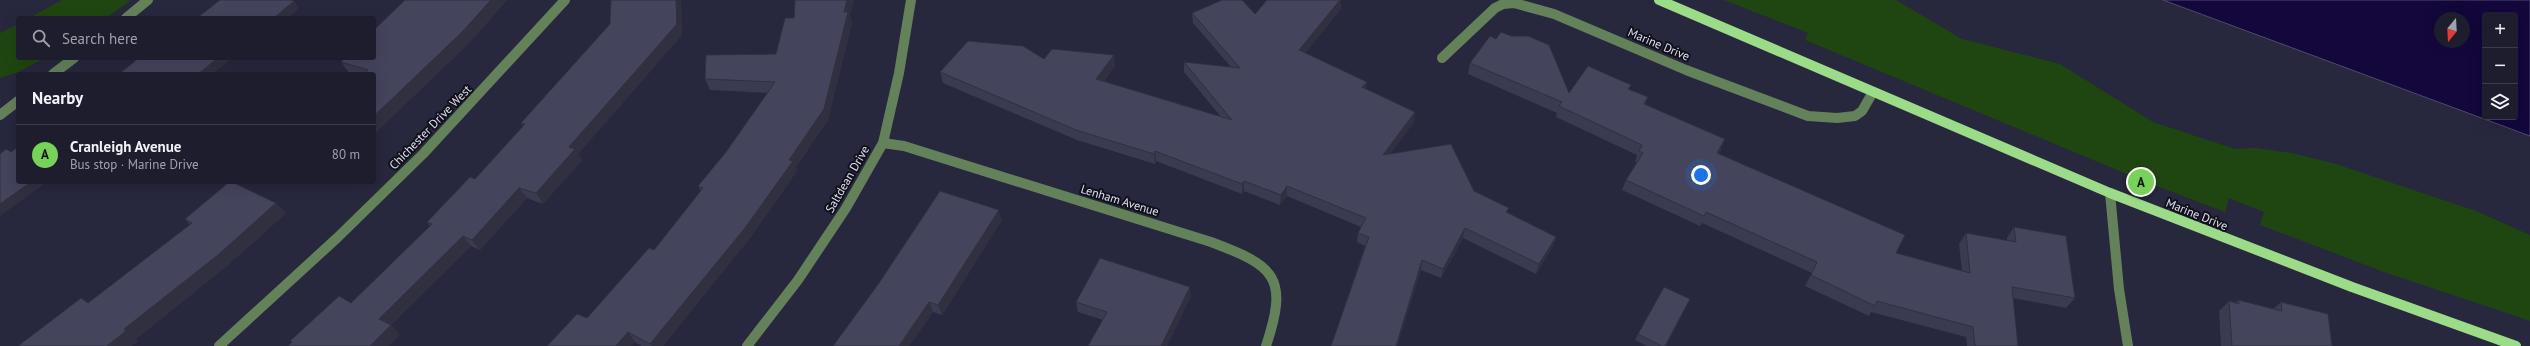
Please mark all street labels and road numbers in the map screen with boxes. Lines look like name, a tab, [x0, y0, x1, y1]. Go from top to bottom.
street label: Marine Drive	[1626, 24, 1692, 64]
street label: Chichester Drive West	[386, 82, 474, 172]
street label: Saltdean Drive	[822, 143, 872, 215]
street label: Lenham Avenue	[1079, 181, 1161, 219]
street label: Marine Drive	[2164, 195, 2230, 233]

